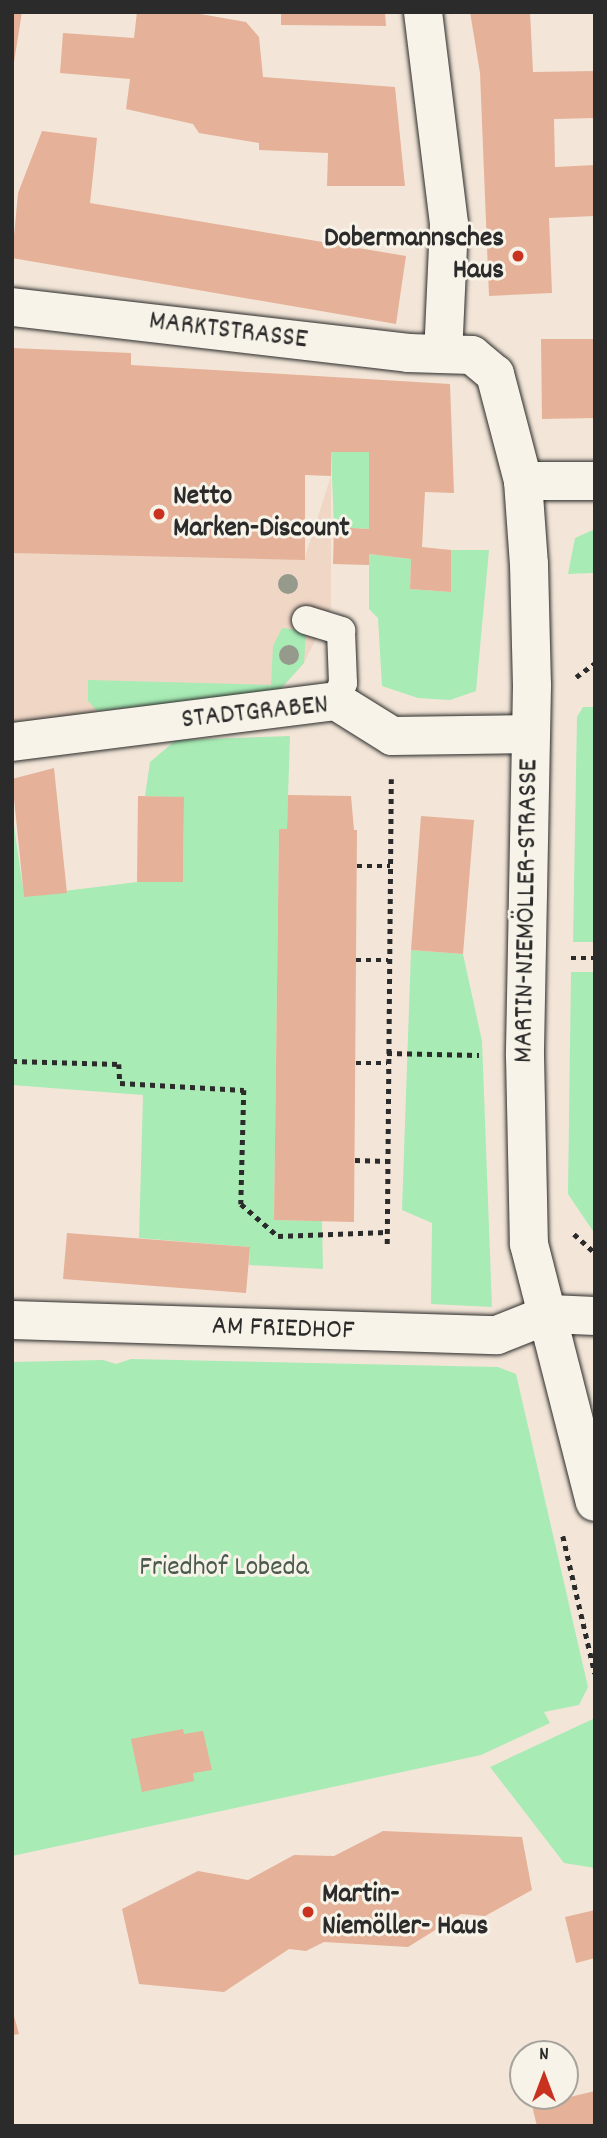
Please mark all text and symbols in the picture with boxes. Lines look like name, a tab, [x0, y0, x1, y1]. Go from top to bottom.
place label: Dobermannsches Haus	[324, 223, 504, 289]
marker: Dobermannsches Haus	[510, 248, 526, 264]
street label: MARKTSTRASSE	[147, 306, 309, 358]
place label: Netto Marken-Discount	[173, 481, 350, 547]
marker: Netto Marken-Discount	[151, 506, 167, 522]
street label: STADTGRABEN	[180, 690, 330, 738]
street label: MARTIN-NIEMÖLLER-STRASSE	[509, 759, 547, 1063]
street label: AM FRIEDHOF	[211, 1311, 355, 1349]
park label: Friedhof Lobeda	[139, 1552, 309, 1586]
place label: Martin- Niemöller- Haus	[322, 1879, 488, 1945]
marker: Martin- Niemöller- Haus	[300, 1904, 316, 1920]
north arrow	[509, 2040, 579, 2110]
text: N	[539, 2042, 549, 2069]

